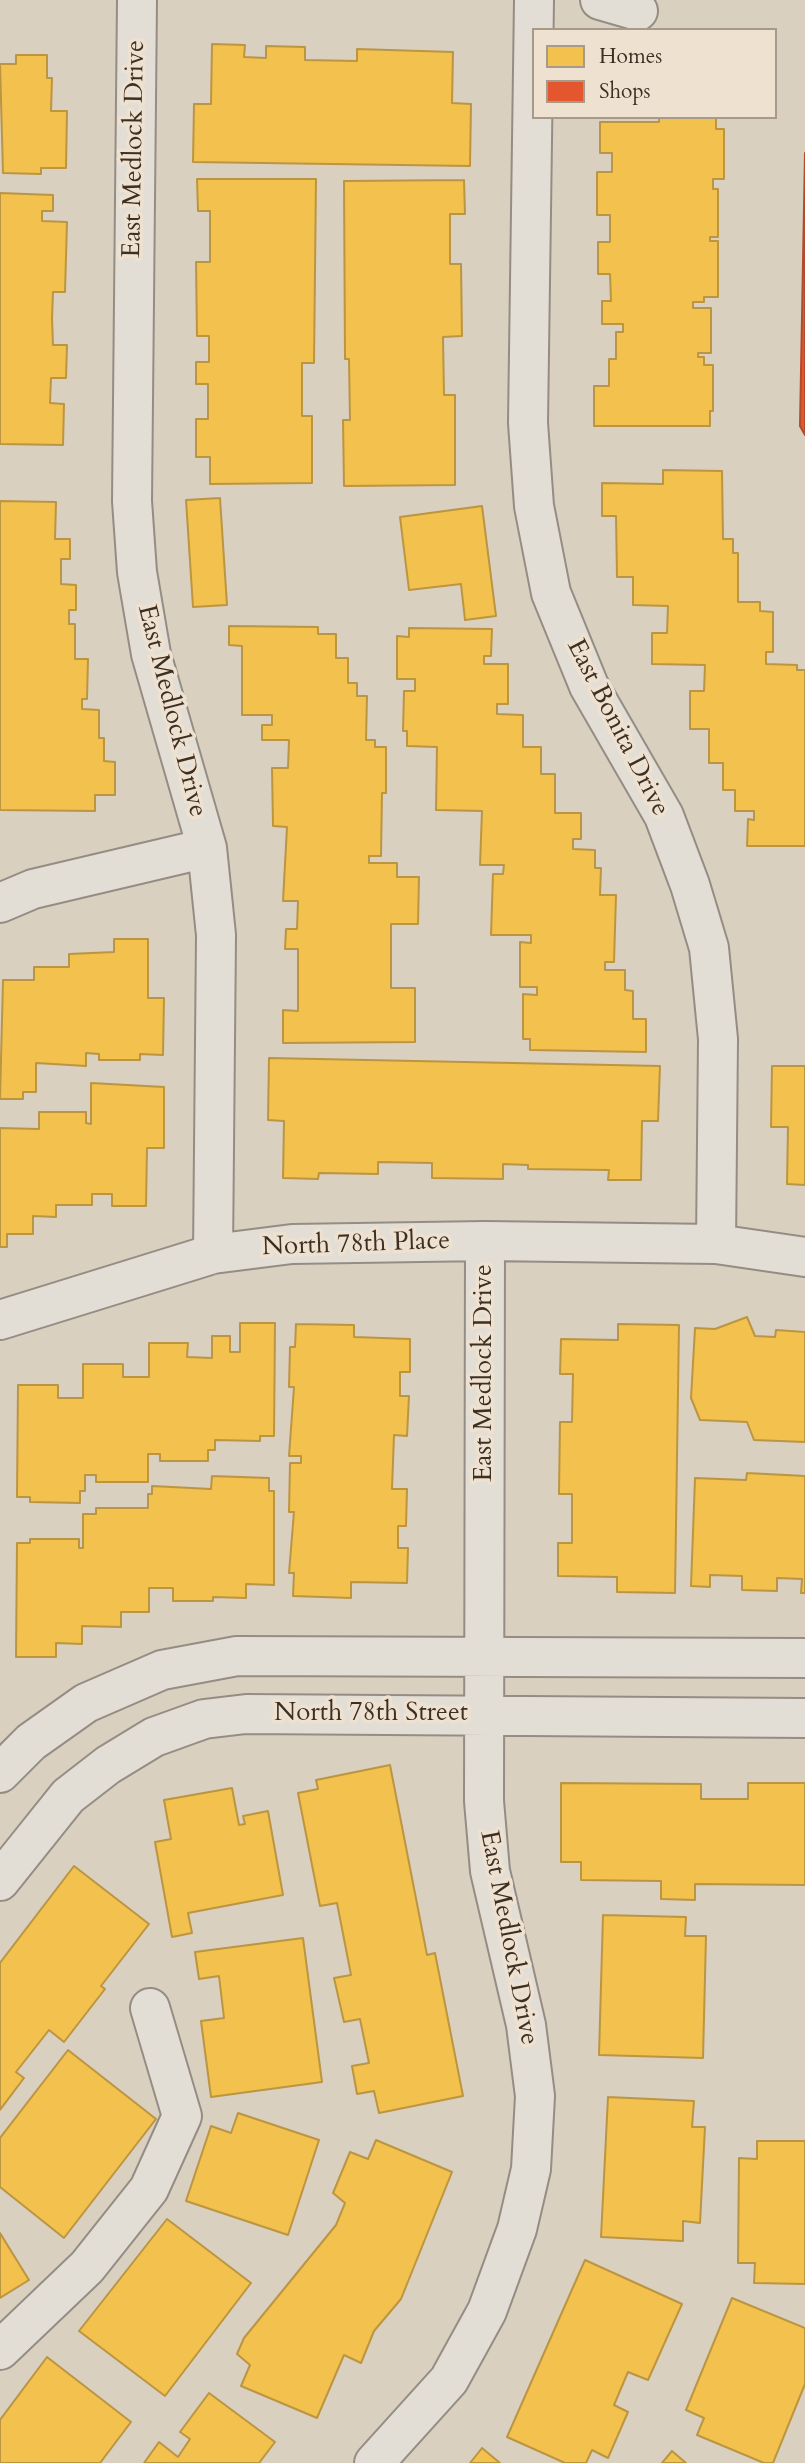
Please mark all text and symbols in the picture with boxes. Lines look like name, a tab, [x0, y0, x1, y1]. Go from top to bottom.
legend	[532, 28, 777, 119]
street label: East Medlock Drive	[118, 40, 152, 258]
text: Homes	[599, 42, 662, 71]
text: Shops	[599, 77, 651, 106]
street label: East Medlock Drive	[130, 602, 212, 820]
street label: East Bonita Drive	[559, 634, 675, 822]
street label: North 78th Place	[261, 1226, 451, 1264]
street label: East Medlock Drive	[469, 1264, 501, 1482]
street label: North 78th Street	[274, 1698, 468, 1730]
street label: East Medlock Drive	[472, 1828, 544, 2048]

